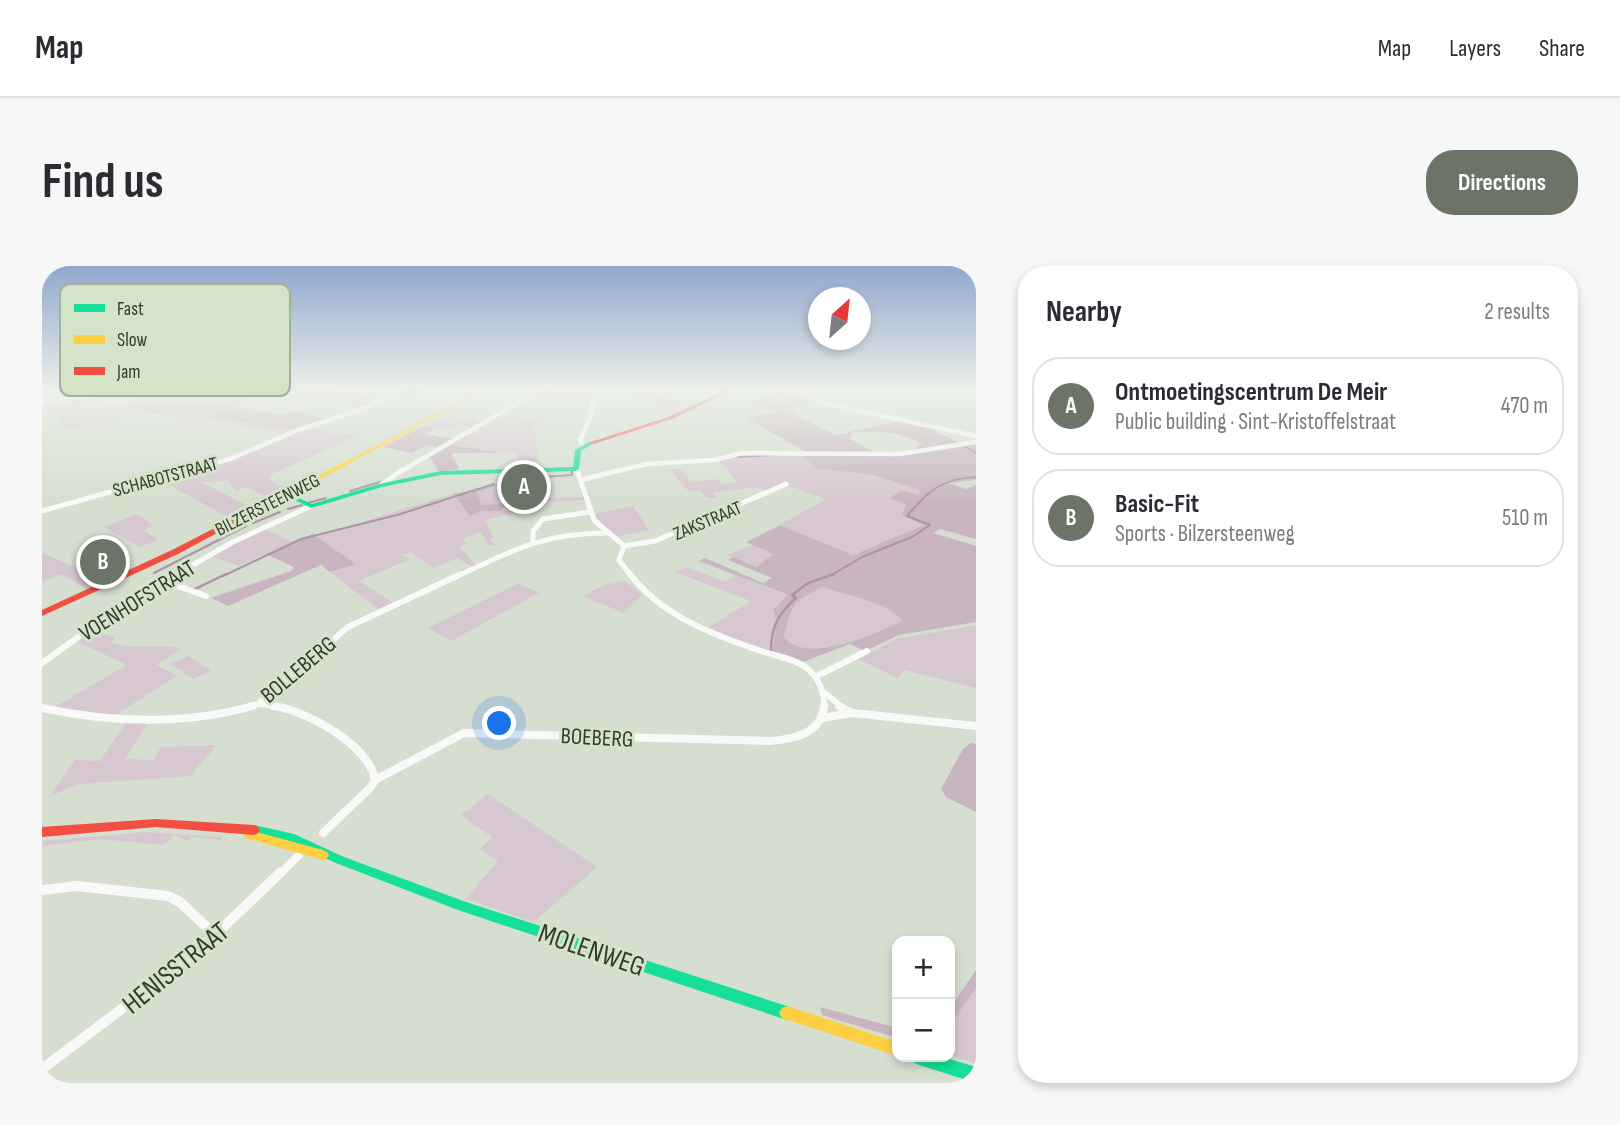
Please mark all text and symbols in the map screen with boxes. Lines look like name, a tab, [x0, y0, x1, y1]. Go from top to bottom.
text: Map	[35, 28, 84, 68]
text: Map	[1378, 34, 1411, 63]
text: Layers	[1449, 34, 1501, 63]
text: Share	[1539, 34, 1585, 63]
button: Directions	[1426, 150, 1578, 215]
text: Find us	[42, 153, 164, 212]
legend	[60, 284, 290, 396]
north arrow	[808, 287, 871, 350]
text: Nearby	[1046, 294, 1122, 330]
text: Fast	[117, 298, 144, 321]
text: 2 results	[1484, 298, 1550, 326]
text: Slow	[117, 329, 147, 352]
text: Jam	[116, 361, 140, 384]
text: Ontmoetingscentrum De Meir	[1115, 377, 1387, 408]
text: A	[1066, 392, 1076, 420]
text: 470 m	[1501, 392, 1548, 420]
text: Public building · Sint-Kristoffelstraat	[1115, 408, 1396, 436]
street label: SCHABOTSTRAAT	[110, 452, 221, 503]
pin: A	[501, 461, 547, 513]
street label: BILZERSTEENWEG	[211, 469, 324, 542]
text: Basic-Fit	[1115, 489, 1199, 520]
street label: ZAKSTRAAT	[670, 497, 746, 546]
text: B	[1066, 504, 1076, 532]
text: 510 m	[1502, 504, 1548, 532]
text: Sports · Bilzersteenweg	[1115, 520, 1295, 548]
pin: B	[80, 536, 126, 588]
street label: VOENHOFSTRAAT	[74, 554, 201, 648]
street label: BOLLEBERG	[255, 630, 342, 709]
your location	[482, 706, 516, 740]
street label: BOEBERG	[560, 722, 634, 754]
street label: HENISSTRAAT	[116, 915, 236, 1021]
street label: MOLENWEG	[534, 917, 649, 984]
map controls	[892, 936, 955, 1062]
button: +	[892, 936, 955, 999]
button: −	[892, 999, 955, 1062]

